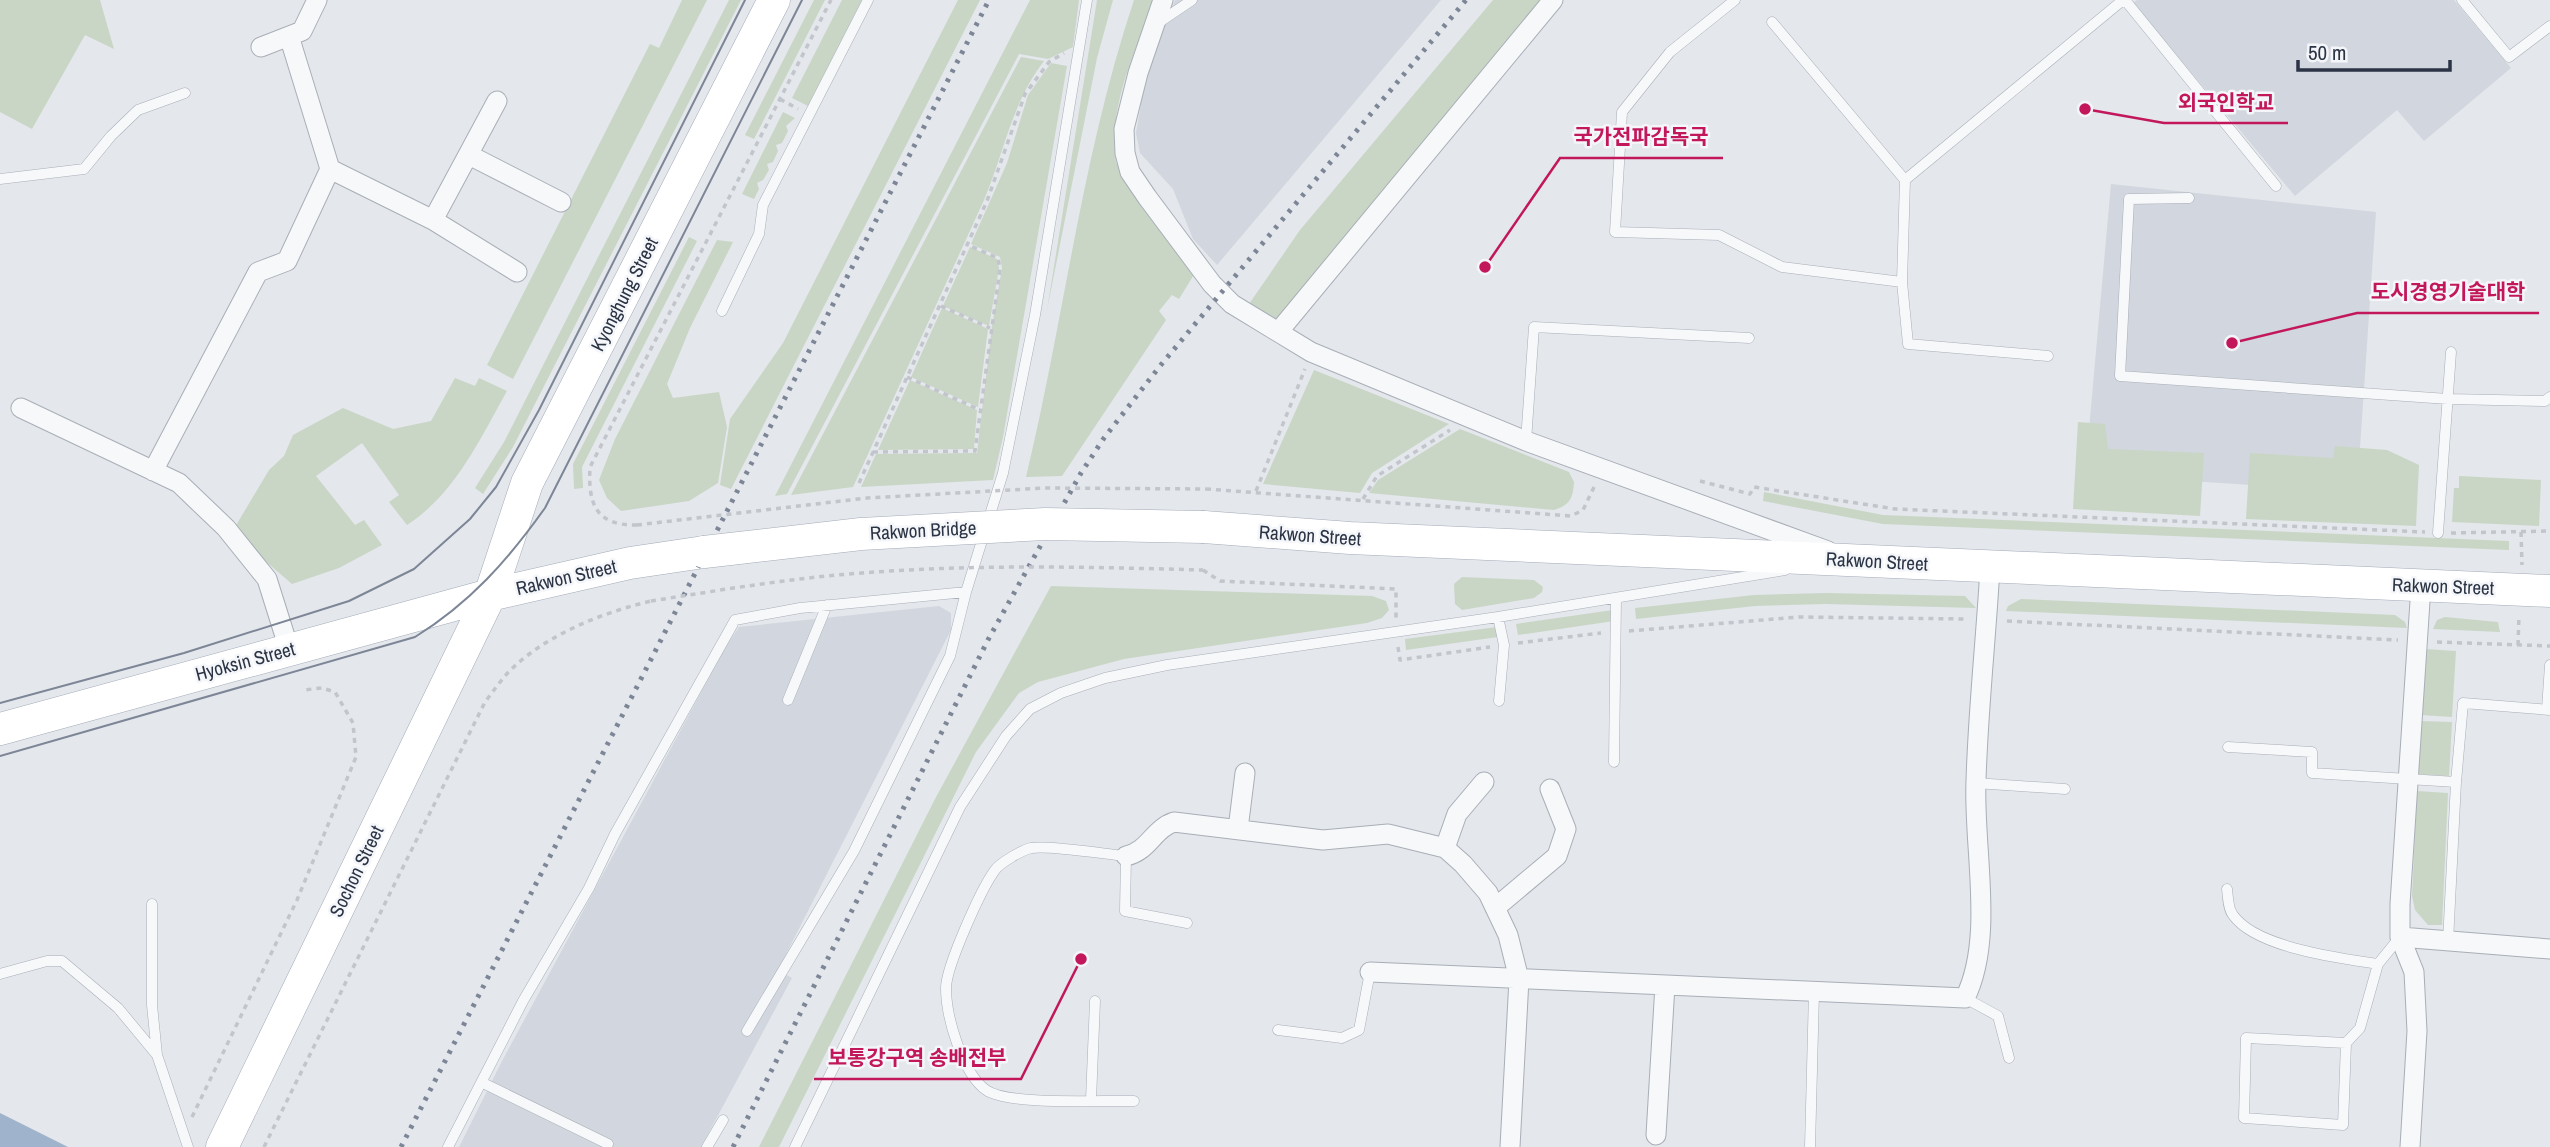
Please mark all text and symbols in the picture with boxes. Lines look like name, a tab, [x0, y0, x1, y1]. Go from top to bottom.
scale bar	[2298, 28, 2450, 72]
text: 50 m	[2308, 38, 2346, 67]
callout: 외국인학교	[2164, 81, 2288, 123]
text: 외국인학교	[2178, 88, 2274, 117]
callout: 국가전파감독국	[1560, 116, 1723, 158]
text: 국가전파감독국	[1573, 122, 1709, 151]
street label: Kyonghung Street	[584, 232, 664, 355]
callout: 도시경영기술대학	[2357, 271, 2539, 313]
text: 도시경영기술대학	[2371, 277, 2525, 306]
street label: Rakwon Bridge	[869, 514, 977, 546]
street label: Rakwon Street	[1258, 518, 1363, 552]
street label: Rakwon Street	[1825, 545, 1929, 577]
street label: Rakwon Street	[513, 553, 619, 601]
street label: Rakwon Street	[2391, 571, 2495, 601]
street label: Hyoksin Street	[192, 635, 298, 687]
street label: Sochon Street	[323, 820, 390, 921]
callout: 보통강구역 송배전부	[814, 1037, 1021, 1079]
text: 보통강구역 송배전부	[828, 1043, 1006, 1072]

